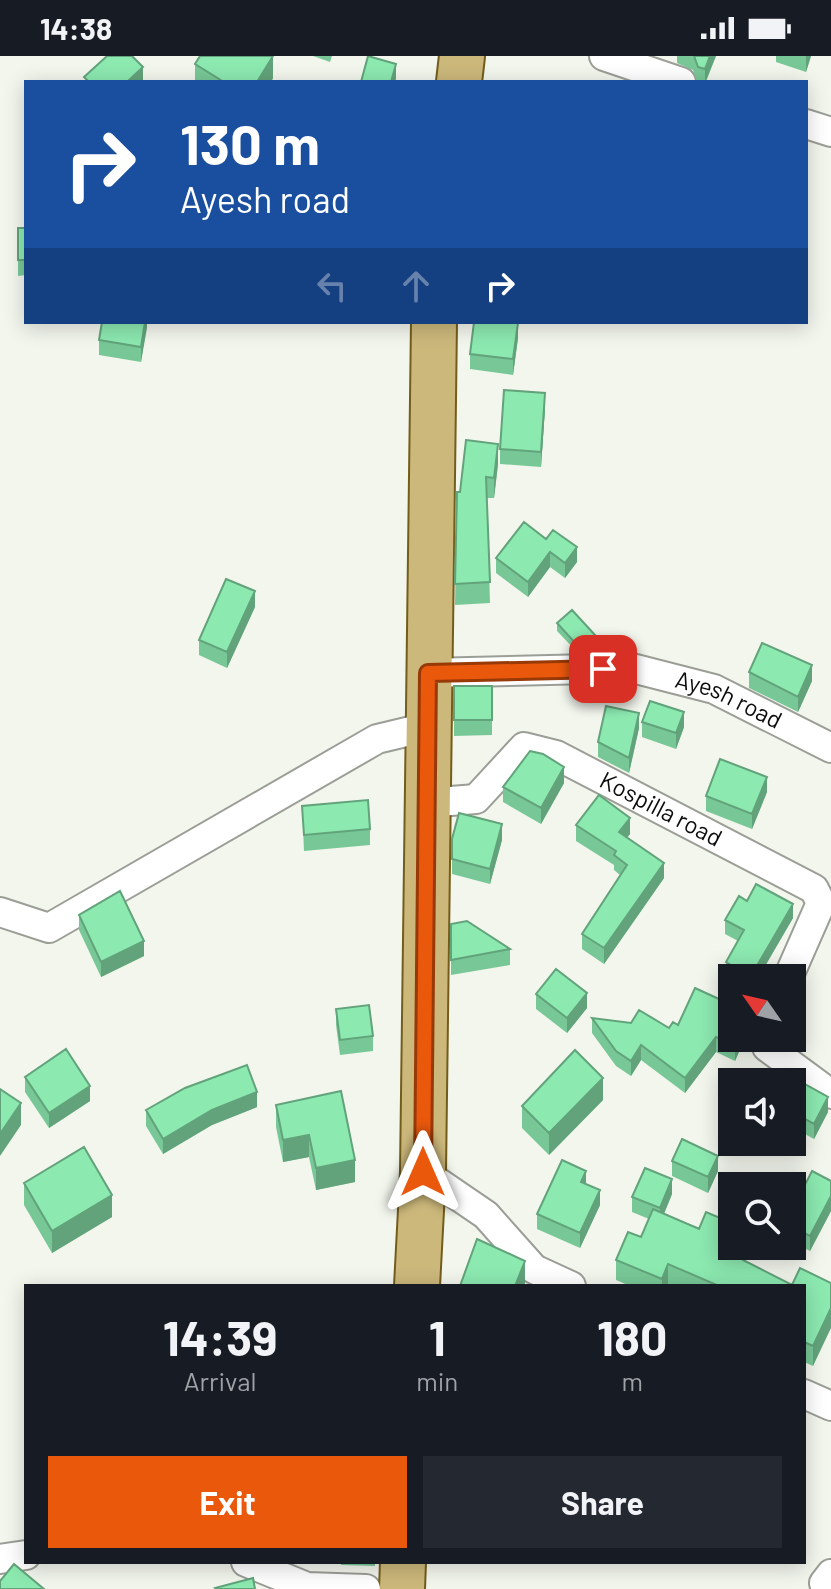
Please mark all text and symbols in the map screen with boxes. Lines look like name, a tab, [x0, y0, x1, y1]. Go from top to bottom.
text: 14:38	[40, 10, 112, 46]
text: 130 m	[180, 109, 320, 176]
icon: right	[48, 112, 152, 216]
text: Ayesh road	[180, 177, 350, 220]
icon: left	[310, 264, 354, 308]
icon: ahead	[394, 264, 438, 308]
icon: right	[478, 264, 522, 308]
pin	[569, 635, 637, 703]
icon: arrive	[581, 647, 625, 691]
street label: Ayesh road	[673, 664, 787, 734]
street label: Kospilla road	[596, 764, 727, 852]
north arrow	[718, 964, 806, 1052]
map controls	[718, 964, 806, 1260]
button: sound	[718, 1068, 806, 1156]
position arrow	[381, 1130, 465, 1214]
button: search	[718, 1172, 806, 1260]
text: 14:39	[163, 1308, 278, 1366]
text: 1	[429, 1308, 446, 1366]
text: 180	[597, 1308, 667, 1366]
text: Arrival	[184, 1365, 256, 1396]
text: min	[416, 1365, 458, 1396]
text: m	[621, 1365, 643, 1396]
button: Exit	[48, 1456, 407, 1548]
button: Share	[423, 1456, 782, 1548]

